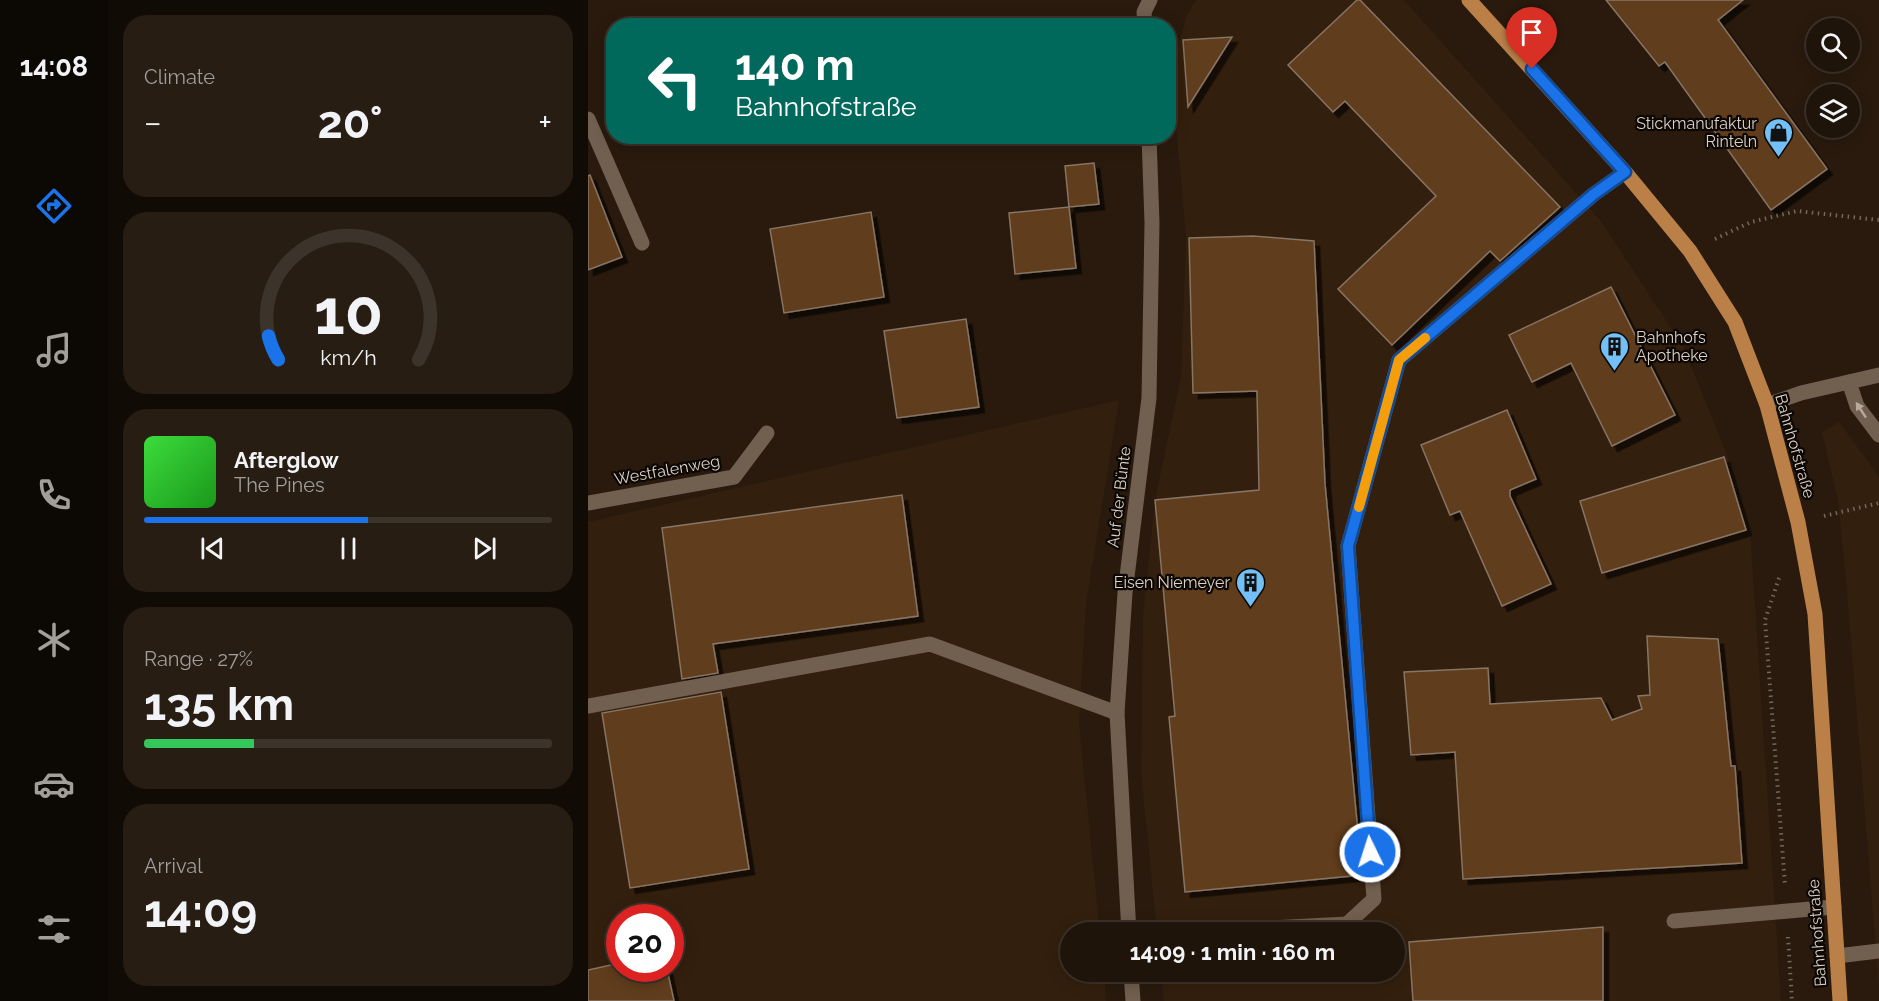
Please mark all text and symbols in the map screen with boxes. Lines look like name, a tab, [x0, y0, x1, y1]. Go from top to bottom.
pin	[1506, 7, 1557, 69]
icon: arrive	[1515, 16, 1548, 49]
map controls	[1806, 18, 1860, 138]
button: search	[1806, 18, 1860, 72]
text: 140 m	[735, 41, 855, 90]
icon: left	[636, 42, 714, 120]
text: 14:08	[20, 51, 88, 82]
text: Climate	[144, 65, 215, 89]
button: layers	[1806, 84, 1860, 138]
text: Bahnhofstraße	[735, 91, 917, 122]
text: 20°	[317, 96, 383, 149]
text: −	[144, 103, 162, 142]
text: +	[538, 103, 552, 142]
place label: Stickmanufaktur Rinteln	[1636, 114, 1757, 151]
shop icon: Stickmanufaktur Rinteln	[1762, 116, 1794, 158]
icon: directions	[33, 185, 75, 227]
text: 10	[313, 275, 383, 349]
place label: Bahnhofs Apotheke	[1636, 328, 1708, 365]
icon: music	[33, 329, 75, 371]
building icon: Bahnhofs Apotheke	[1599, 330, 1631, 372]
text: km/h	[320, 346, 376, 371]
street label: Bahnhofstraße	[1771, 392, 1819, 500]
one-way arrow	[1855, 402, 1866, 419]
street label: Auf der Bünte	[1103, 445, 1135, 549]
text: Afterglow	[234, 447, 339, 473]
street label: Westfalenweg	[613, 451, 721, 489]
text: The Pines	[234, 473, 325, 497]
icon: phone	[33, 474, 75, 516]
icon: previous	[196, 532, 229, 565]
icon: pause	[332, 532, 365, 565]
icon: next	[468, 532, 501, 565]
building icon: Eisen Niemeyer	[1235, 566, 1267, 608]
place label: Eisen Niemeyer	[1114, 573, 1230, 592]
icon: climate	[33, 619, 75, 661]
text: Range · 27%	[144, 647, 253, 671]
text: 135 km	[144, 678, 294, 731]
icon: car	[33, 763, 75, 805]
position arrow	[1338, 820, 1402, 884]
text: Arrival	[144, 854, 203, 878]
street label: Bahnhofstraße	[1804, 879, 1830, 987]
text: 14:09	[144, 885, 257, 938]
speed limit sign: 20	[606, 904, 684, 982]
icon: filters	[33, 908, 75, 950]
text: 14:09 · 1 min · 160 m	[1130, 939, 1335, 965]

